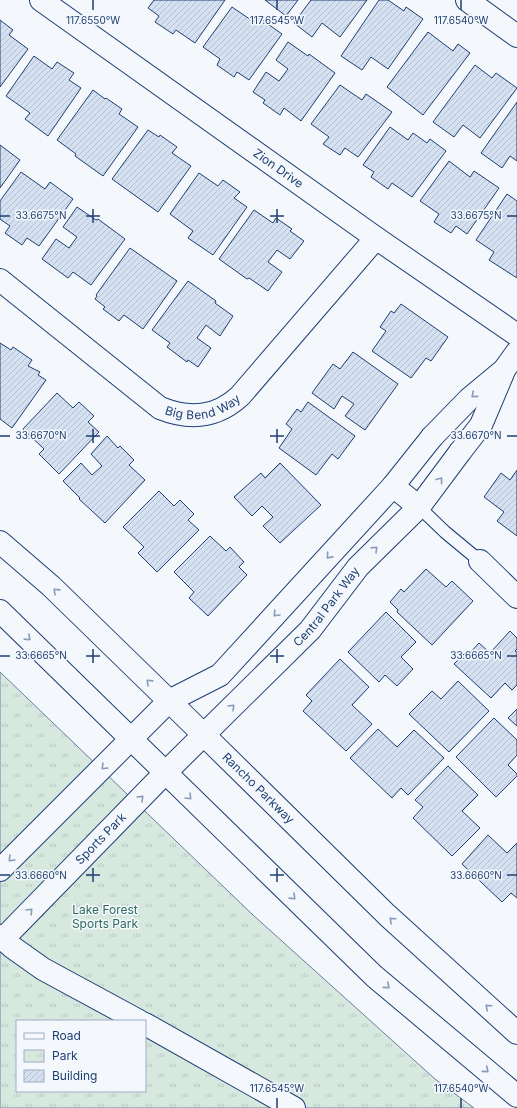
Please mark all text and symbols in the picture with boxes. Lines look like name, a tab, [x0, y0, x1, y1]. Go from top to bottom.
text: 117.6550°W	[66, 14, 120, 26]
text: 117.6545°W	[250, 14, 304, 26]
text: 117.6540°W	[434, 14, 488, 26]
street label: Zion Drive	[251, 145, 306, 191]
text: 33.6675°N	[16, 209, 66, 221]
text: 33.6675°N	[451, 209, 501, 221]
one-way arrow	[471, 390, 479, 397]
street label: Big Bend Way	[163, 391, 243, 422]
text: 33.6670°N	[15, 429, 67, 441]
text: 33.6670°N	[450, 429, 502, 441]
one-way arrow	[435, 477, 442, 484]
one-way arrow	[370, 546, 378, 554]
one-way arrow	[326, 551, 334, 559]
street label: Central Park Way	[290, 563, 363, 649]
one-way arrow	[53, 588, 61, 596]
one-way arrow	[273, 609, 281, 617]
one-way arrow	[23, 633, 31, 641]
text: 33.6665°N	[15, 649, 67, 661]
text: 33.6665°N	[450, 649, 502, 661]
one-way arrow	[146, 679, 154, 686]
one-way arrow	[227, 704, 235, 712]
street label: Rancho Parkway	[219, 749, 298, 827]
one-way arrow	[101, 762, 109, 770]
one-way arrow	[184, 792, 192, 800]
one-way arrow	[136, 795, 144, 803]
street label: Sports Park	[72, 809, 129, 867]
one-way arrow	[8, 854, 16, 862]
text: 33.6660°N	[15, 869, 67, 881]
text: 33.6660°N	[450, 869, 502, 881]
one-way arrow	[288, 892, 296, 900]
park label: Lake Forest Sports Park	[72, 902, 138, 931]
one-way arrow	[25, 908, 33, 916]
one-way arrow	[389, 917, 397, 925]
one-way arrow	[382, 982, 390, 989]
one-way arrow	[485, 1005, 493, 1012]
legend	[16, 1020, 146, 1092]
text: Road	[52, 1028, 81, 1043]
text: Park	[52, 1048, 78, 1063]
one-way arrow	[482, 1066, 489, 1073]
text: Building	[52, 1068, 97, 1083]
text: 117.6545°W	[250, 1082, 304, 1094]
text: 117.6540°W	[434, 1082, 488, 1094]

